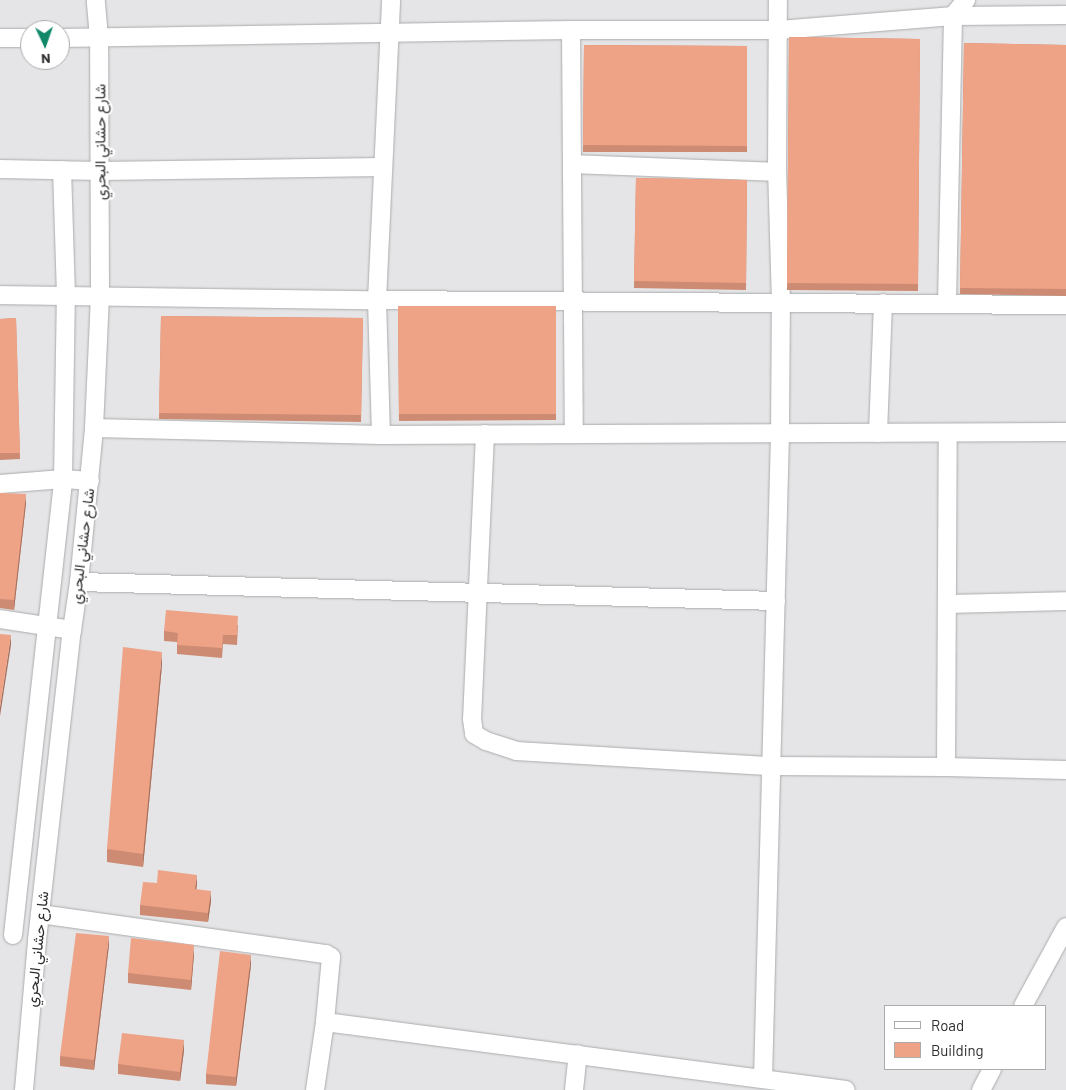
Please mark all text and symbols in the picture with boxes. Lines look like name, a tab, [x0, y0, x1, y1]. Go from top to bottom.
north arrow	[20, 20, 70, 70]
text: N	[41, 51, 51, 68]
street label: شارع حشاني البحري	[91, 84, 109, 200]
street label: شارع حشاني البحري	[66, 487, 98, 605]
street label: شارع حشاني البحري	[22, 890, 52, 1008]
legend	[884, 1005, 1046, 1070]
text: Road	[931, 1016, 964, 1034]
text: Building	[931, 1041, 984, 1059]

